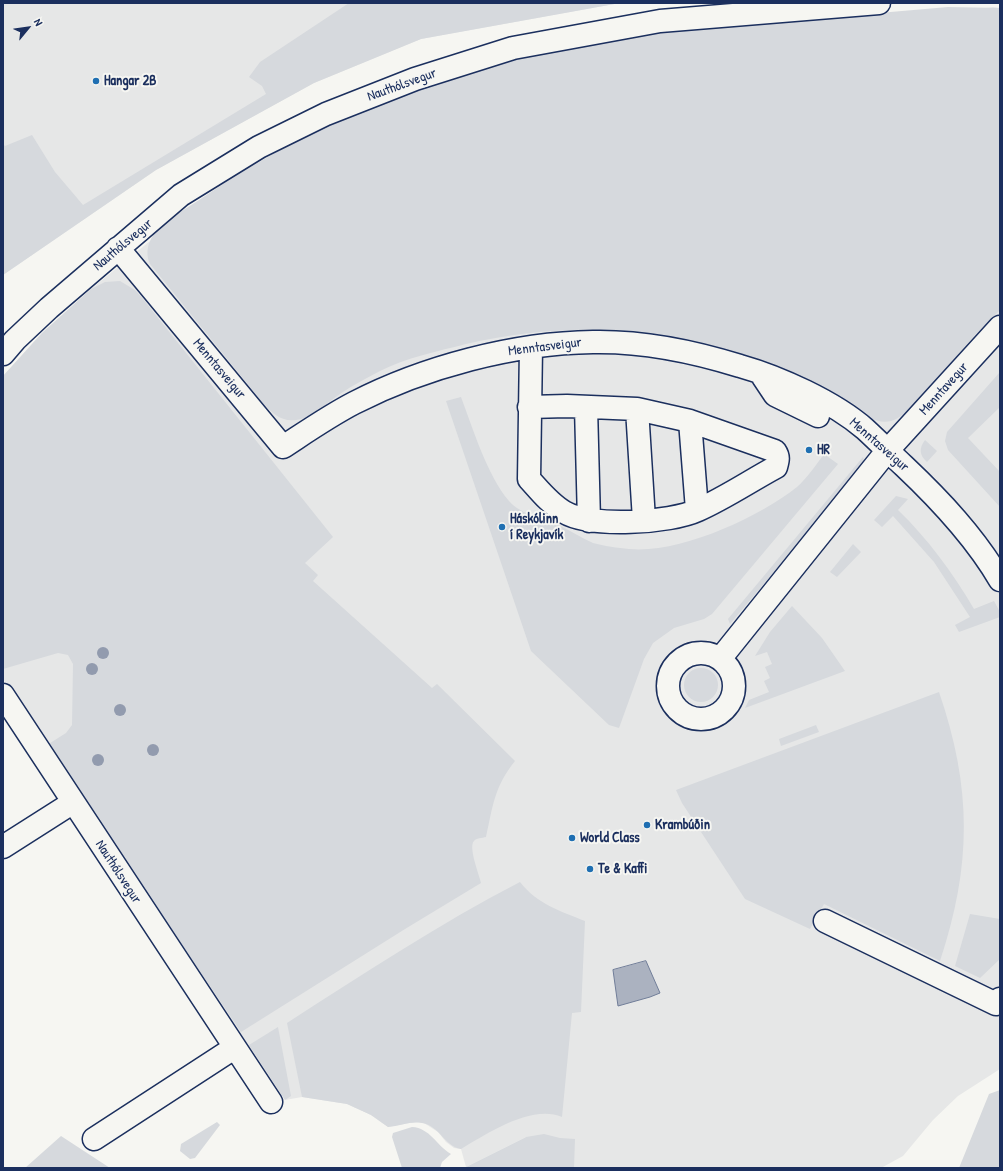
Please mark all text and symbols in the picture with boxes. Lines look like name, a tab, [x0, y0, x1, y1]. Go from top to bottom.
north arrow	[8, 8, 48, 48]
text: N	[31, 16, 46, 28]
street label: Nauthólsvegur	[365, 65, 439, 105]
place label: Hangar 2B	[104, 73, 156, 89]
marker: Hangar 2B	[91, 76, 101, 86]
street label: Nauthólsvegur	[90, 215, 156, 275]
street label: Menntasveigur	[507, 334, 583, 360]
street label: Menntasveigur	[189, 335, 249, 403]
street label: Menntavegur	[916, 359, 972, 419]
street label: Menntasveigur	[846, 414, 912, 476]
place label: HR	[817, 442, 830, 458]
marker: HR	[804, 445, 814, 455]
place label: Háskólinn í Reykjavík	[510, 511, 563, 544]
marker: Háskólinn í Reykjavík	[497, 522, 507, 532]
place label: Krambúðin	[655, 817, 710, 833]
marker: Krambúðin	[642, 820, 652, 830]
place label: World Class	[580, 830, 640, 846]
marker: World Class	[567, 833, 577, 843]
street label: Nauthólsvegur	[91, 837, 145, 907]
place label: Te & Kaffi	[598, 861, 647, 877]
marker: Te & Kaffi	[585, 864, 595, 874]

